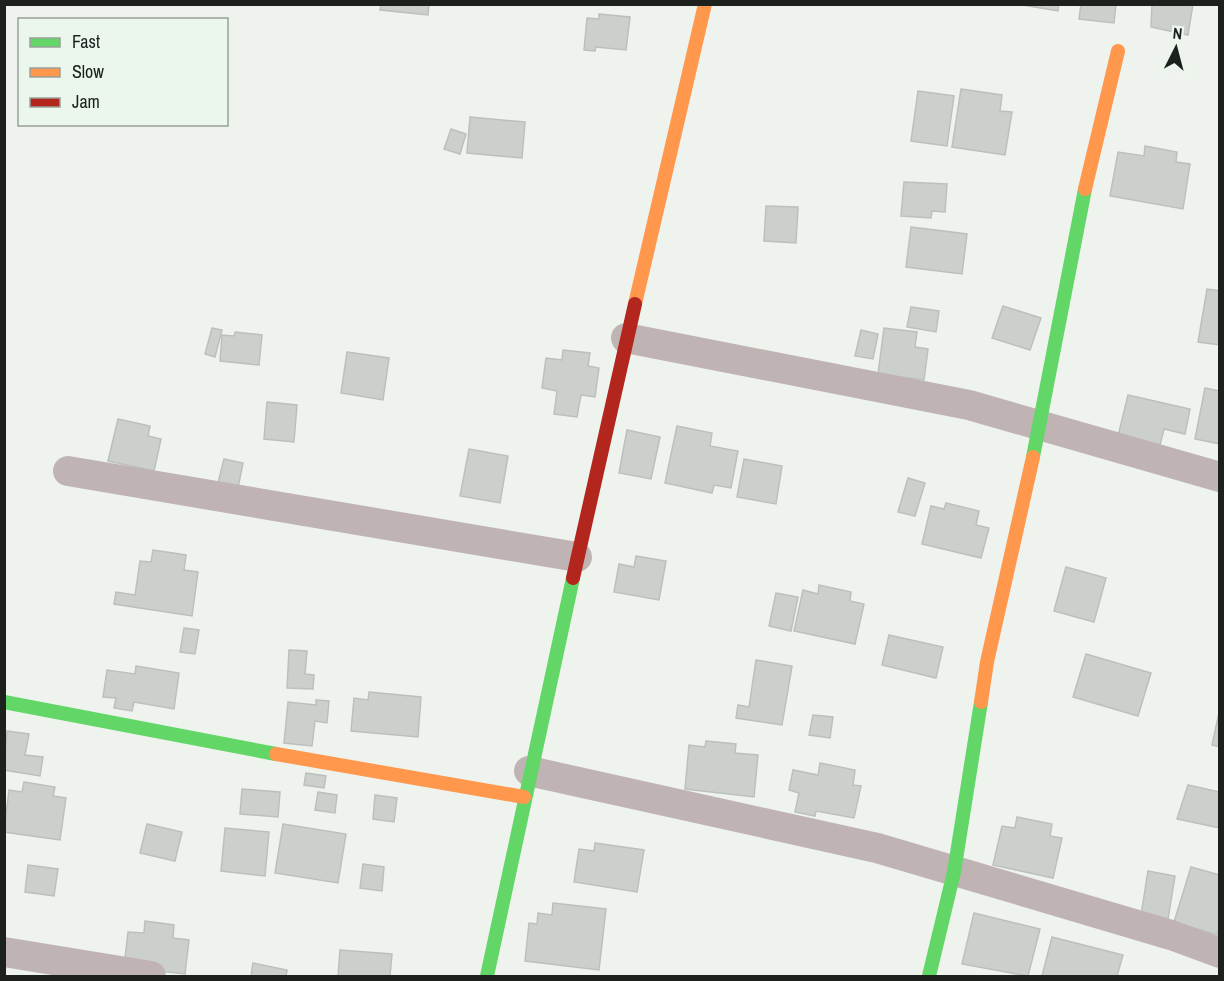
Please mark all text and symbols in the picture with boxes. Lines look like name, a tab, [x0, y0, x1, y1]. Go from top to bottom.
legend	[18, 18, 228, 126]
north arrow	[1146, 18, 1206, 78]
text: N	[1172, 22, 1183, 45]
text: Fast	[72, 29, 100, 54]
text: Slow	[72, 59, 104, 84]
text: Jam	[72, 89, 100, 114]

